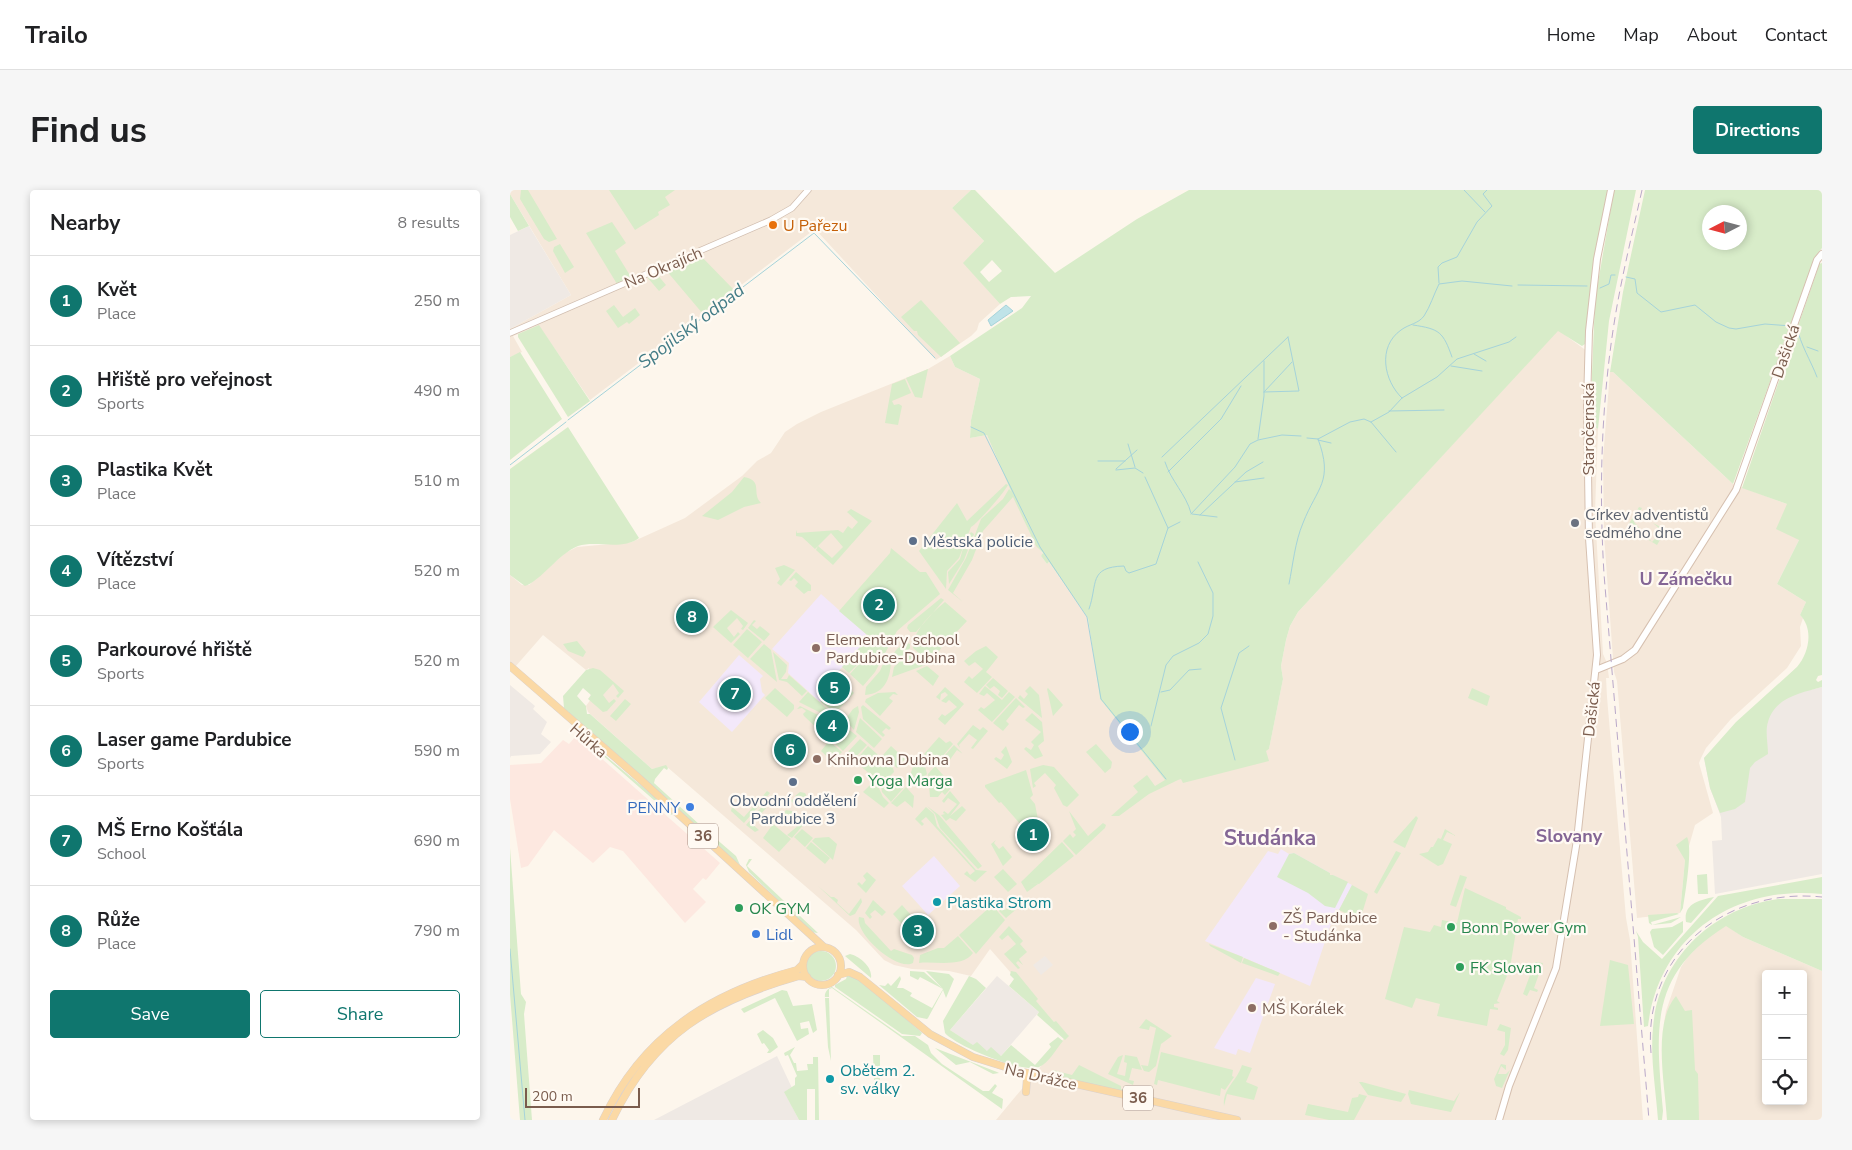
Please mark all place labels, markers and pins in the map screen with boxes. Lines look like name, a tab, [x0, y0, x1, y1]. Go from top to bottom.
place label: U Pařezu	[783, 215, 847, 237]
marker: U Pařezu	[767, 219, 779, 231]
place label: Církev adventistů sedmého dne	[1585, 504, 1709, 544]
marker: Církev adventistů sedmého dne	[1569, 517, 1581, 529]
place label: Městská policie	[923, 531, 1033, 553]
marker: Městská policie	[907, 535, 919, 547]
pin: 2	[863, 586, 895, 624]
pin: 8	[676, 598, 708, 636]
place label: Elementary school Pardubice-Dubina	[826, 629, 959, 669]
marker: Elementary school Pardubice-Dubina	[810, 642, 822, 654]
pin: 5	[818, 669, 850, 707]
pin: 7	[719, 675, 751, 713]
pin: 4	[816, 707, 848, 745]
pin: 6	[774, 731, 806, 769]
place label: Knihovna Dubina	[827, 749, 949, 771]
marker: Knihovna Dubina	[811, 753, 823, 765]
place label: Yoga Marga	[867, 770, 953, 792]
marker: Yoga Marga	[852, 774, 864, 786]
marker: Obvodní oddělení Pardubice 3	[787, 776, 799, 788]
place label: Obvodní oddělení Pardubice 3	[730, 790, 858, 830]
place label: PENNY	[627, 797, 680, 819]
marker: PENNY	[684, 801, 696, 813]
pin: 1	[1017, 816, 1049, 854]
place label: Plastika Strom	[947, 892, 1051, 914]
marker: Plastika Strom	[931, 896, 943, 908]
place label: OK GYM	[749, 898, 810, 920]
marker: OK GYM	[733, 902, 745, 914]
place label: ZŠ Pardubice - Studánka	[1283, 907, 1377, 947]
pin: 3	[902, 912, 934, 950]
place label: Bonn Power Gym	[1461, 917, 1587, 939]
marker: ZŠ Pardubice - Studánka	[1267, 920, 1279, 932]
marker: Bonn Power Gym	[1445, 921, 1457, 933]
place label: Lidl	[766, 924, 793, 946]
marker: Lidl	[750, 928, 762, 940]
place label: FK Slovan	[1470, 957, 1542, 979]
marker: FK Slovan	[1454, 961, 1466, 973]
place label: MŠ Korálek	[1262, 998, 1345, 1020]
marker: MŠ Korálek	[1246, 1002, 1258, 1014]
place label: Obětem 2. sv. války	[840, 1060, 915, 1100]
marker: Obětem 2. sv. války	[824, 1073, 836, 1085]

